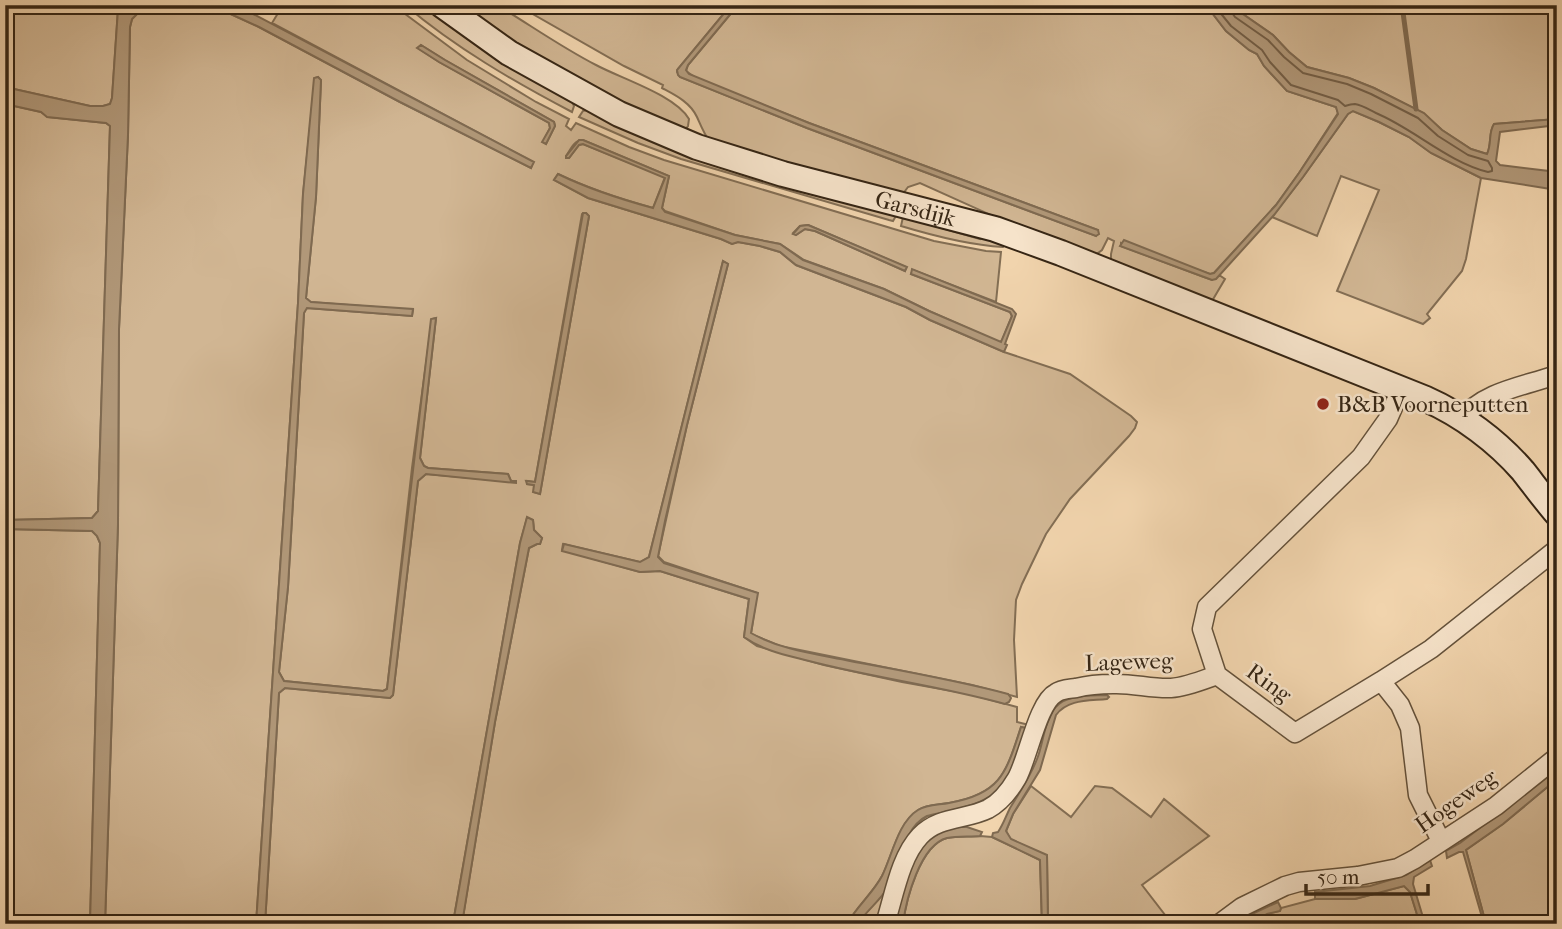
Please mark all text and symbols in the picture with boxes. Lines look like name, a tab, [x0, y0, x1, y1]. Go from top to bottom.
street label: Garsdijk	[872, 185, 960, 232]
place label: B&B Voorneputten	[1337, 391, 1529, 418]
marker: B&B Voorneputten	[1315, 396, 1331, 412]
street label: Lageweg	[1084, 647, 1174, 677]
street label: Ring	[1241, 658, 1297, 709]
street label: Hogeweg	[1410, 763, 1503, 839]
scale bar	[1306, 852, 1429, 896]
text: 50 m	[1317, 865, 1360, 889]

